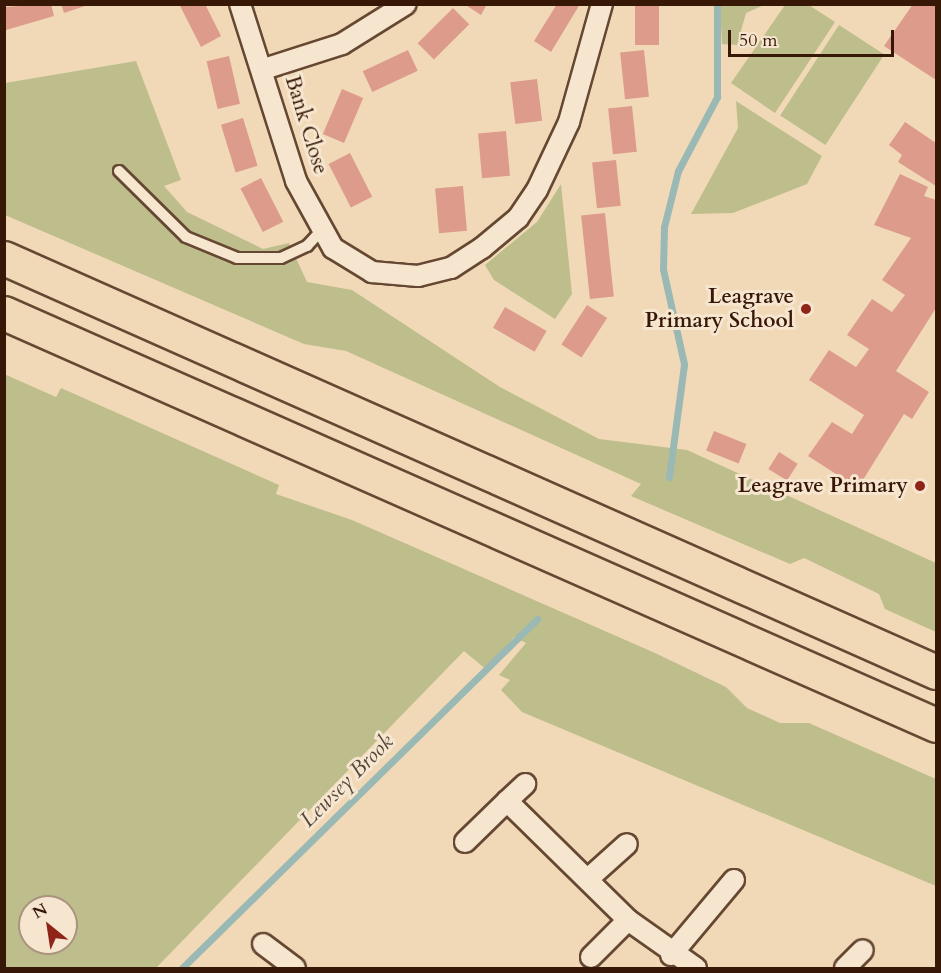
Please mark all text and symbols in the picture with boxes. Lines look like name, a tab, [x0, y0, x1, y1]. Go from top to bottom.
scale bar	[731, 18, 898, 56]
text: 50 m	[739, 28, 778, 53]
street label: Bank Close	[279, 73, 333, 177]
place label: Leagrave Primary School	[645, 284, 794, 334]
marker: Leagrave Primary School	[799, 302, 813, 316]
place label: Leagrave Primary	[738, 473, 908, 499]
marker: Leagrave Primary	[913, 479, 927, 493]
water label: Lewsey Brook	[295, 729, 399, 833]
north arrow	[18, 895, 78, 955]
text: N	[28, 898, 52, 924]

